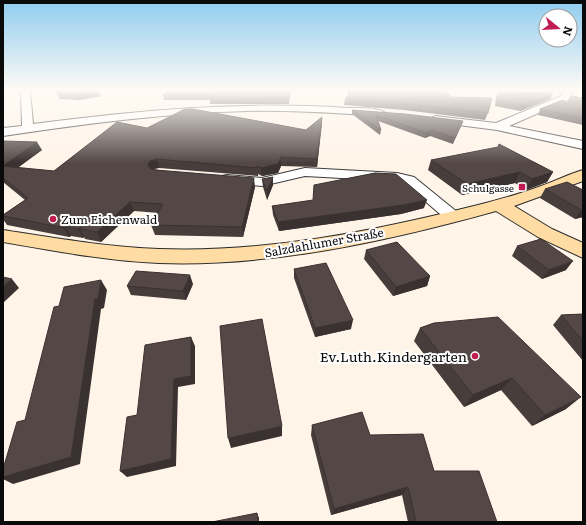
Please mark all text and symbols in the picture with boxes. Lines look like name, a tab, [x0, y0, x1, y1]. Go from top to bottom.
north arrow	[538, 8, 578, 48]
text: N	[559, 25, 577, 38]
place label: Schulgasse	[462, 180, 514, 195]
marker: Schulgasse	[517, 182, 527, 192]
place label: Zum Eichenwald	[61, 210, 158, 228]
marker: Zum Eichenwald	[48, 214, 58, 224]
street label: Salzdahlumer Straße	[263, 223, 385, 261]
place label: Ev.Luth.Kindergarten	[320, 346, 467, 366]
marker: Ev.Luth.Kindergarten	[470, 351, 480, 361]

